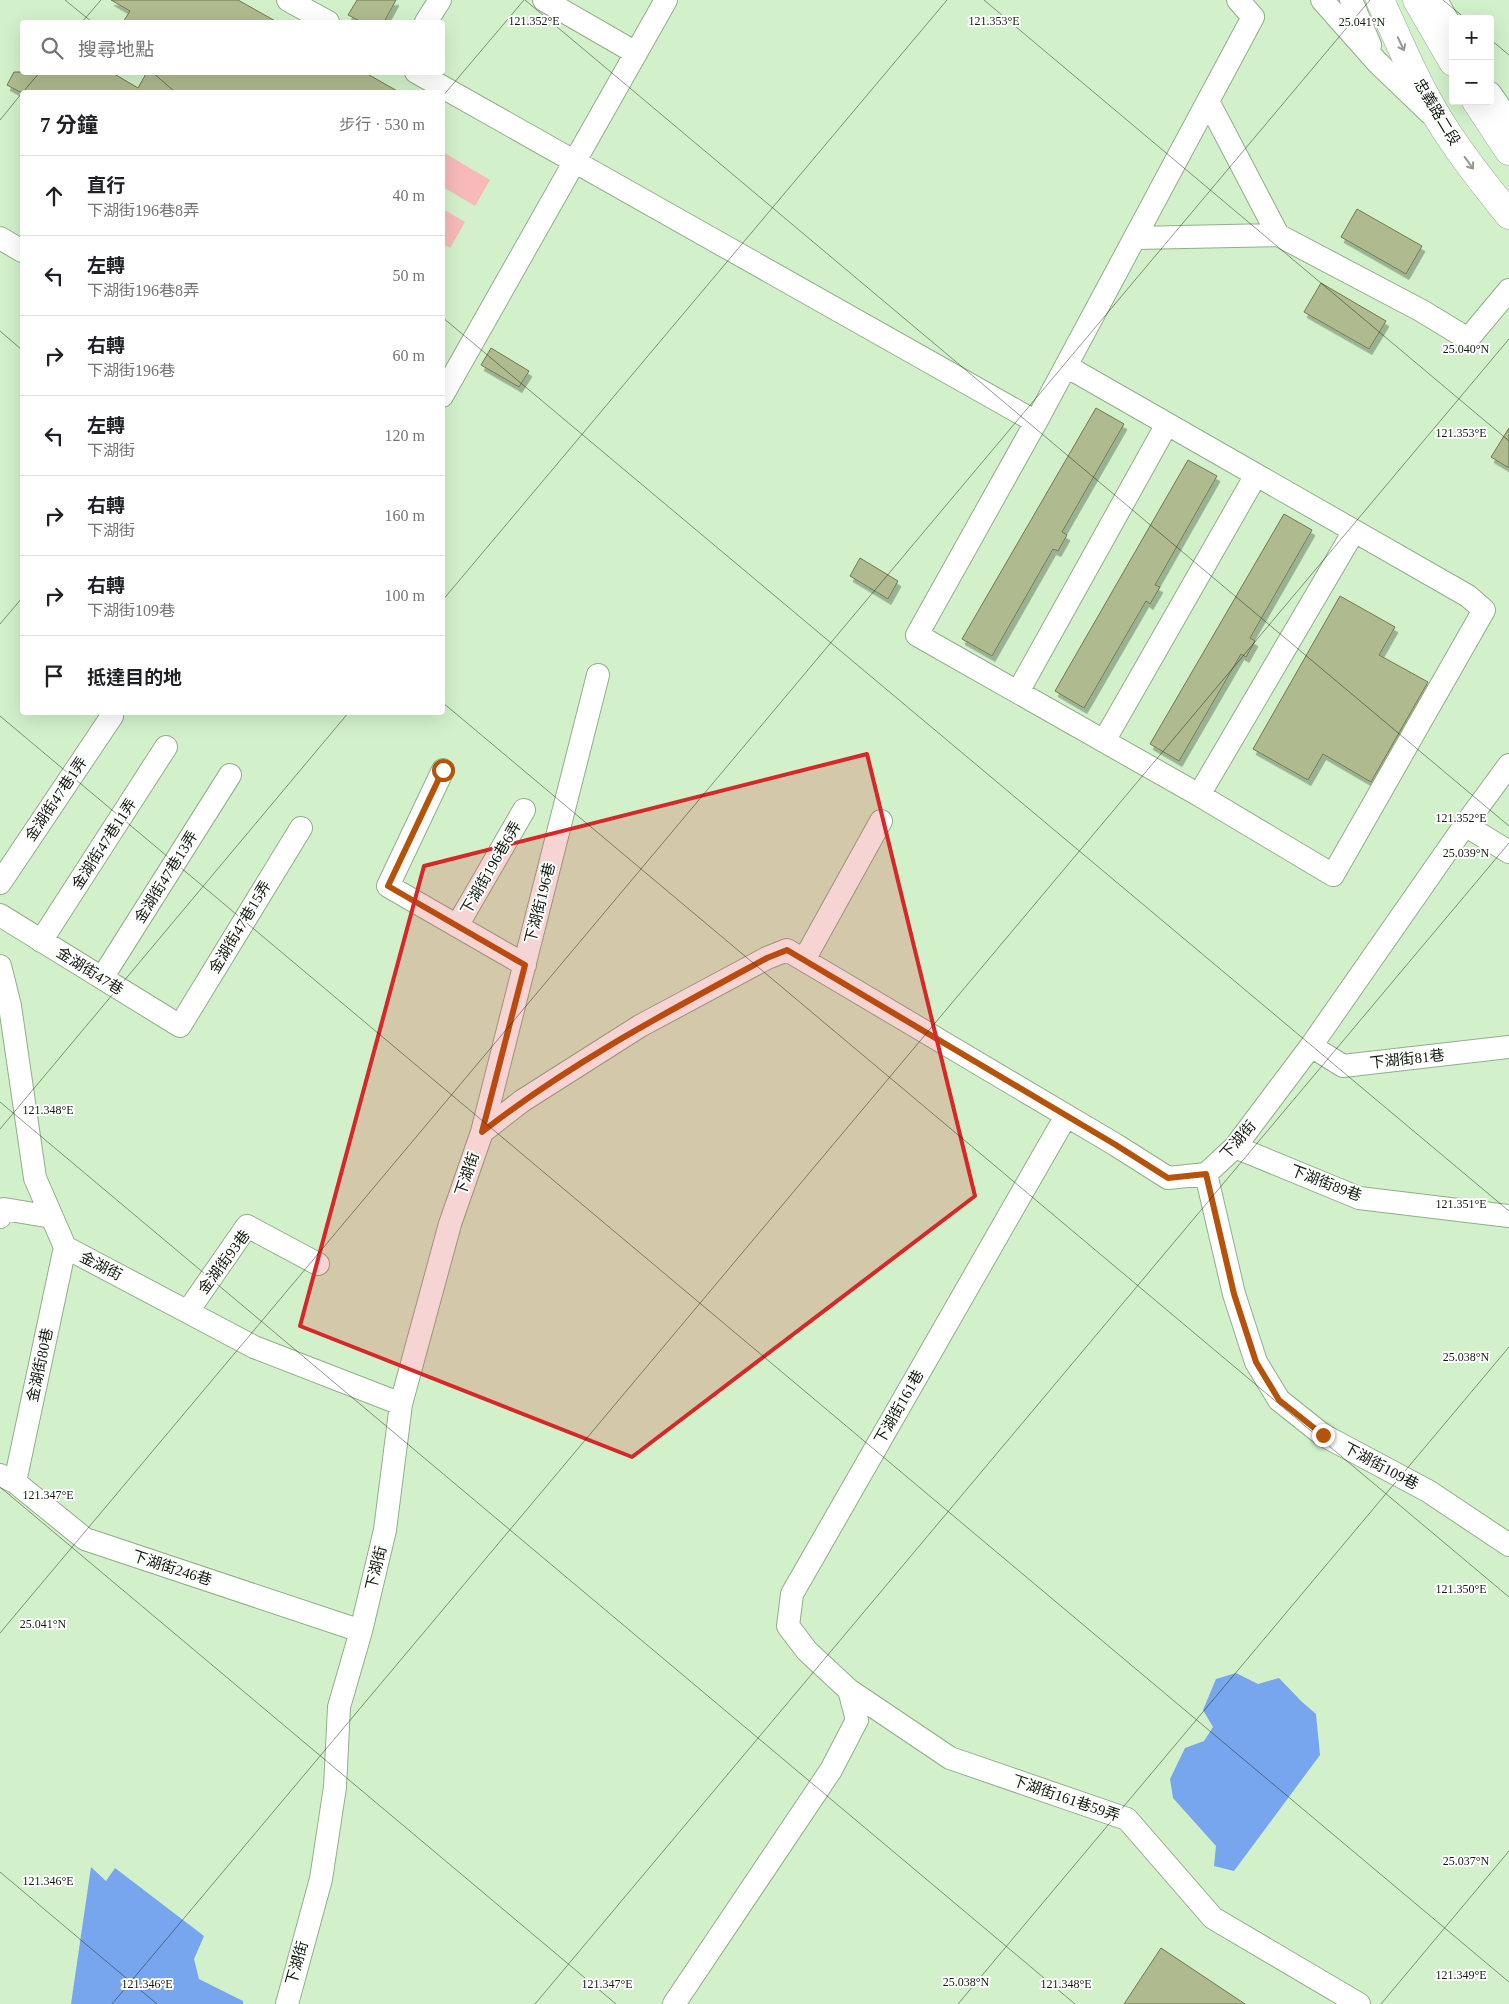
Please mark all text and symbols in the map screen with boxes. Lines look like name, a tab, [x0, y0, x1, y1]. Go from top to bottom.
text: 121.352°E	[508, 14, 560, 28]
text: 121.353°E	[968, 14, 1020, 28]
text: 25.041°N	[1339, 15, 1386, 29]
map controls	[1449, 15, 1494, 105]
button: +	[1449, 15, 1494, 60]
search box	[20, 20, 445, 75]
icon: search	[38, 34, 66, 62]
one-way arrow	[1397, 36, 1406, 51]
text: 搜尋地點	[78, 39, 154, 60]
button: −	[1449, 60, 1494, 105]
street label: 忠義路二段	[1411, 76, 1463, 148]
text: 7 分鐘	[40, 113, 98, 137]
text: 步行 · 530 m	[339, 116, 425, 133]
one-way arrow	[1464, 155, 1474, 169]
text: 直行	[87, 175, 125, 196]
icon: ahead	[40, 182, 68, 210]
text: 40 m	[393, 187, 425, 204]
text: 下湖街196巷8弄	[87, 202, 199, 219]
text: 左轉	[87, 255, 125, 276]
icon: left	[40, 262, 68, 290]
text: 50 m	[393, 267, 425, 284]
text: 下湖街196巷8弄	[87, 282, 199, 299]
text: 右轉	[87, 335, 125, 356]
icon: right	[40, 342, 68, 370]
text: 25.040°N	[1443, 342, 1490, 356]
text: 60 m	[393, 347, 425, 364]
text: 下湖街196巷	[87, 362, 175, 379]
text: 左轉	[87, 415, 125, 436]
icon: left	[40, 422, 68, 450]
text: 121.353°E	[1435, 426, 1487, 440]
text: 120 m	[385, 427, 425, 444]
text: 下湖街	[87, 442, 135, 459]
text: 右轉	[87, 495, 125, 516]
icon: right	[40, 502, 68, 530]
text: 160 m	[385, 507, 425, 524]
text: 下湖街	[87, 522, 135, 539]
text: 右轉	[87, 575, 125, 596]
icon: right	[40, 582, 68, 610]
text: 100 m	[385, 587, 425, 604]
text: 下湖街109巷	[87, 602, 175, 619]
icon: arrive	[40, 662, 68, 690]
text: 抵達目的地	[87, 667, 182, 688]
street label: 金湖街47巷1弄	[22, 754, 90, 844]
route start	[432, 759, 455, 782]
street label: 金湖街47巷11弄	[69, 796, 139, 892]
text: 121.352°E	[1435, 811, 1487, 825]
street label: 下湖街196巷6弄	[458, 819, 524, 917]
street label: 金湖街47巷13弄	[131, 828, 201, 926]
text: 25.039°N	[1443, 846, 1490, 860]
street label: 下湖街196巷	[522, 861, 558, 945]
street label: 金湖街47巷15弄	[206, 878, 274, 976]
street label: 金湖街47巷	[54, 944, 126, 998]
street label: 下湖街81巷	[1369, 1047, 1445, 1071]
text: 121.348°E	[22, 1103, 74, 1117]
street label: 下湖街	[1217, 1118, 1259, 1162]
street label: 下湖街	[452, 1150, 482, 1198]
street label: 下湖街89巷	[1288, 1162, 1364, 1204]
text: 121.351°E	[1435, 1197, 1487, 1211]
street label: 金湖街93巷	[195, 1227, 253, 1297]
street label: 金湖街	[77, 1249, 125, 1283]
street label: 金湖街80巷	[24, 1327, 56, 1403]
text: 25.038°N	[1443, 1350, 1490, 1364]
street label: 下湖街161巷	[871, 1367, 927, 1447]
route end	[1312, 1424, 1335, 1447]
street label: 下湖街109巷	[1341, 1440, 1421, 1492]
text: 121.347°E	[22, 1488, 74, 1502]
street label: 下湖街	[363, 1544, 389, 1592]
street label: 下湖街246巷	[130, 1548, 214, 1588]
text: 121.350°E	[1435, 1582, 1487, 1596]
text: 25.041°N	[20, 1617, 67, 1631]
street label: 下湖街161巷59弄	[1010, 1772, 1122, 1824]
text: 25.037°N	[1443, 1854, 1490, 1868]
text: 121.346°E	[22, 1874, 74, 1888]
street label: 下湖街	[283, 1939, 311, 1987]
text: 121.349°E	[1435, 1968, 1487, 1982]
text: 25.038°N	[943, 1975, 990, 1989]
text: 121.346°E	[121, 1977, 173, 1991]
text: 121.347°E	[581, 1977, 633, 1991]
text: 121.348°E	[1040, 1977, 1092, 1991]

